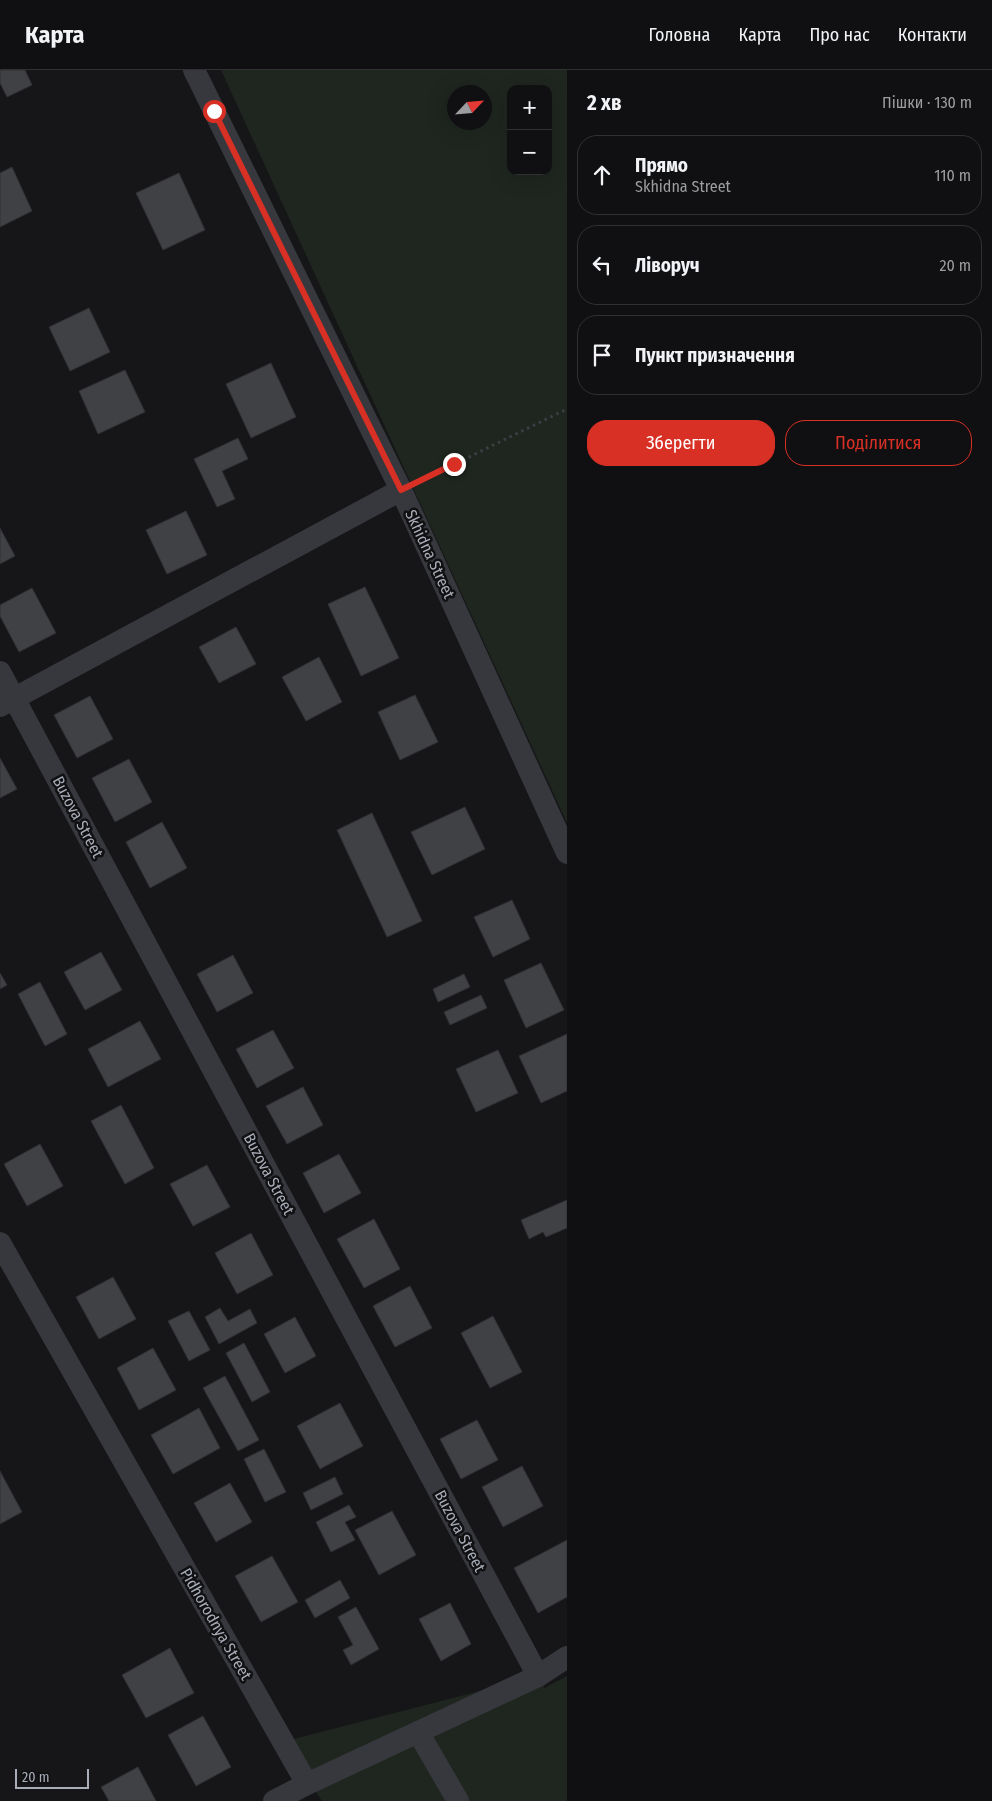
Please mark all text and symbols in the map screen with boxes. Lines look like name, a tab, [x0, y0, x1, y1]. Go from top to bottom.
text: Карта	[25, 21, 84, 49]
text: Головна	[648, 24, 710, 46]
text: Карта	[738, 24, 781, 46]
text: Про нас	[809, 24, 870, 46]
text: Контакти	[898, 24, 967, 46]
north arrow	[447, 85, 492, 130]
map controls	[507, 85, 552, 175]
button: +	[507, 85, 552, 130]
text: 2 хв	[587, 90, 622, 116]
text: Пішки · 130 m	[882, 93, 972, 112]
route start	[203, 100, 226, 123]
button: −	[507, 130, 552, 175]
text: Прямо	[635, 154, 688, 177]
icon: ahead	[588, 161, 616, 189]
text: 110 m	[934, 166, 971, 185]
text: Skhidna Street	[635, 177, 731, 196]
icon: left	[588, 251, 616, 279]
text: Ліворуч	[635, 254, 700, 277]
text: 20 m	[940, 256, 971, 275]
icon: arrive	[588, 341, 616, 369]
text: Пункт призначення	[635, 344, 795, 367]
button: Зберегти	[587, 420, 775, 466]
button: Поділитися	[785, 420, 972, 466]
route end	[443, 453, 466, 476]
street label: Skhidna Street	[401, 507, 459, 602]
street label: Buzova Street	[49, 773, 108, 862]
street label: Buzova Street	[240, 1130, 299, 1219]
street label: Buzova Street	[431, 1487, 490, 1576]
street label: Pidhorodnya Street	[176, 1565, 256, 1684]
scale bar	[15, 1766, 89, 1789]
text: 20 m	[22, 1769, 50, 1786]

